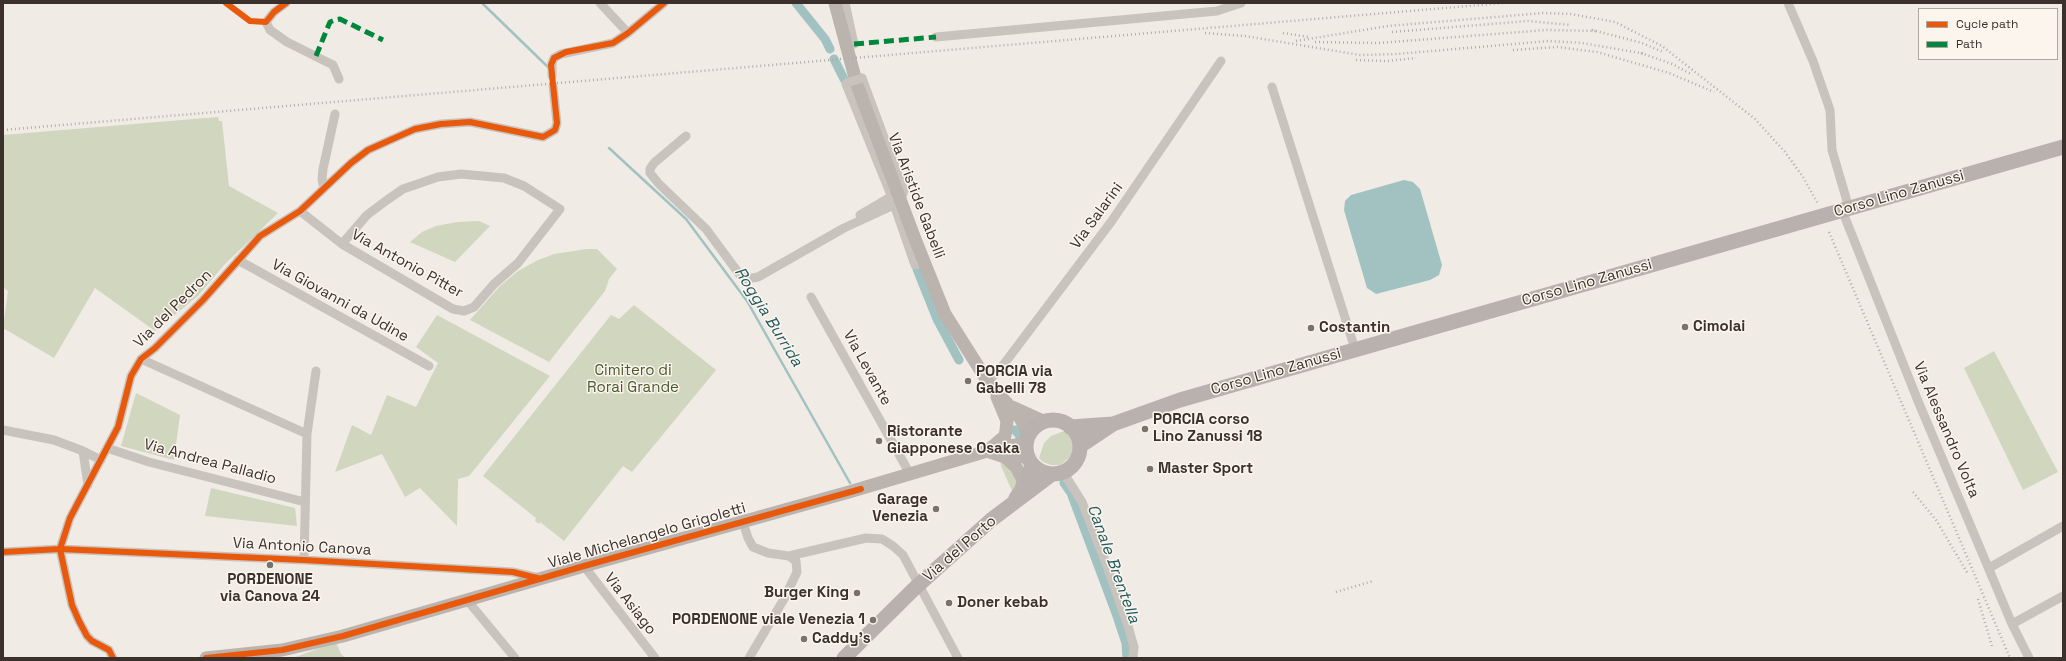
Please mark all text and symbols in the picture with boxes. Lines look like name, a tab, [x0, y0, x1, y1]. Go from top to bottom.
legend	[1918, 8, 2058, 60]
text: Cycle path	[1956, 16, 2018, 32]
text: Path	[1956, 36, 1982, 52]
street label: Via Aristide Gabelli	[884, 131, 948, 261]
street label: Corso Lino Zanussi	[1832, 167, 1966, 221]
street label: Via Salarini	[1067, 179, 1127, 253]
street label: Via Antonio Pitter	[348, 226, 466, 302]
street label: Via Giovanni da Udine	[268, 256, 412, 346]
street label: Corso Lino Zanussi	[1520, 256, 1654, 310]
water label: Roggia Burrida	[730, 264, 806, 370]
street label: Via del Pedron	[130, 266, 216, 352]
place label: Cimolai	[1693, 318, 1745, 336]
place label: Costantin	[1319, 319, 1390, 337]
marker: Cimolai	[1680, 322, 1690, 332]
marker: Costantin	[1306, 323, 1316, 333]
street label: Via Levante	[839, 327, 895, 409]
street label: Corso Lino Zanussi	[1209, 345, 1343, 399]
street label: Via Alessandro Volta	[1909, 359, 1983, 501]
park label: Cimitero di Rorai Grande	[587, 362, 679, 397]
place label: PORCIA via Gabelli 78	[976, 363, 1052, 398]
marker: PORCIA via Gabelli 78	[963, 376, 973, 386]
place label: PORCIA corso Lino Zanussi 18	[1153, 411, 1262, 446]
place label: Ristorante Giapponese Osaka	[887, 423, 1020, 458]
marker: PORCIA corso Lino Zanussi 18	[1140, 424, 1150, 434]
street label: Via Andrea Palladio	[142, 436, 278, 488]
marker: Ristorante Giapponese Osaka	[874, 436, 884, 446]
place label: Master Sport	[1158, 460, 1253, 478]
marker: Master Sport	[1145, 464, 1155, 474]
place label: Garage Venezia	[872, 491, 928, 526]
street label: Viale Michelangelo Grigoletti	[546, 499, 748, 573]
water label: Canale Brentella	[1083, 502, 1143, 626]
marker: Garage Venezia	[931, 504, 941, 514]
street label: Via del Porto	[920, 512, 1000, 586]
street label: Via Antonio Canova	[232, 534, 372, 560]
marker: PORDENONE via Canova 24	[265, 560, 275, 570]
street label: Via Asiago	[600, 569, 660, 639]
place label: PORDENONE via Canova 24	[220, 571, 320, 606]
place label: Burger King	[764, 584, 849, 602]
marker: Burger King	[852, 588, 862, 598]
place label: Doner kebab	[957, 594, 1048, 612]
marker: Doner kebab	[944, 598, 954, 608]
place label: PORDENONE viale Venezia 1	[672, 611, 865, 629]
marker: PORDENONE viale Venezia 1	[868, 615, 878, 625]
place label: Caddy's	[812, 630, 871, 648]
marker: Caddy's	[799, 634, 809, 644]

